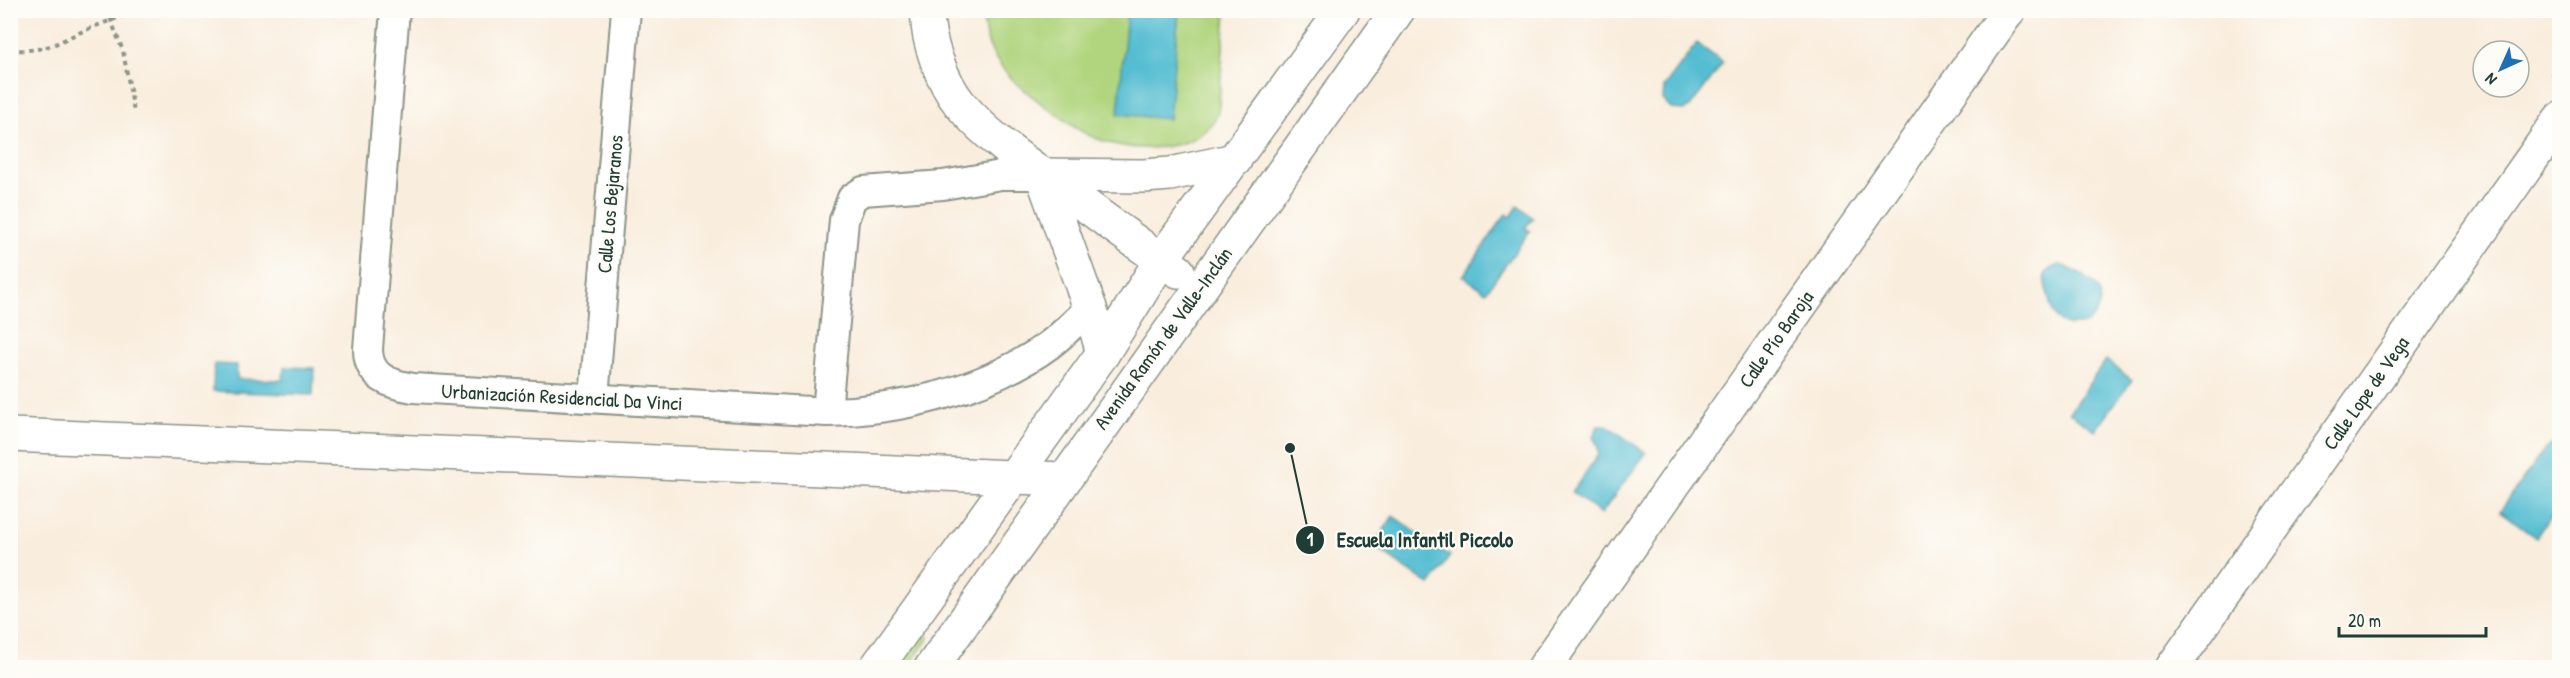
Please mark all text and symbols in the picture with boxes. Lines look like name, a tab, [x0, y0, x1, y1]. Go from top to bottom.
north arrow	[2471, 39, 2531, 99]
text: N	[2479, 68, 2501, 90]
street label: Calle Los Bejaranos	[590, 133, 629, 274]
street label: Avenida Ramón de Valle-Inclán	[1087, 241, 1238, 434]
street label: Calle Pío Baroja	[1732, 285, 1819, 393]
street label: Calle Lope de Vega	[2316, 330, 2415, 455]
street label: Urbanización Residencial Da Vinci	[441, 377, 683, 416]
callout: Escuela Infantil Piccolo	[1295, 520, 1526, 559]
text: Escuela Infantil Piccolo	[1337, 525, 1514, 554]
text: 1	[1307, 527, 1314, 552]
scale bar	[2339, 600, 2486, 638]
text: 20 m	[2348, 608, 2381, 633]

